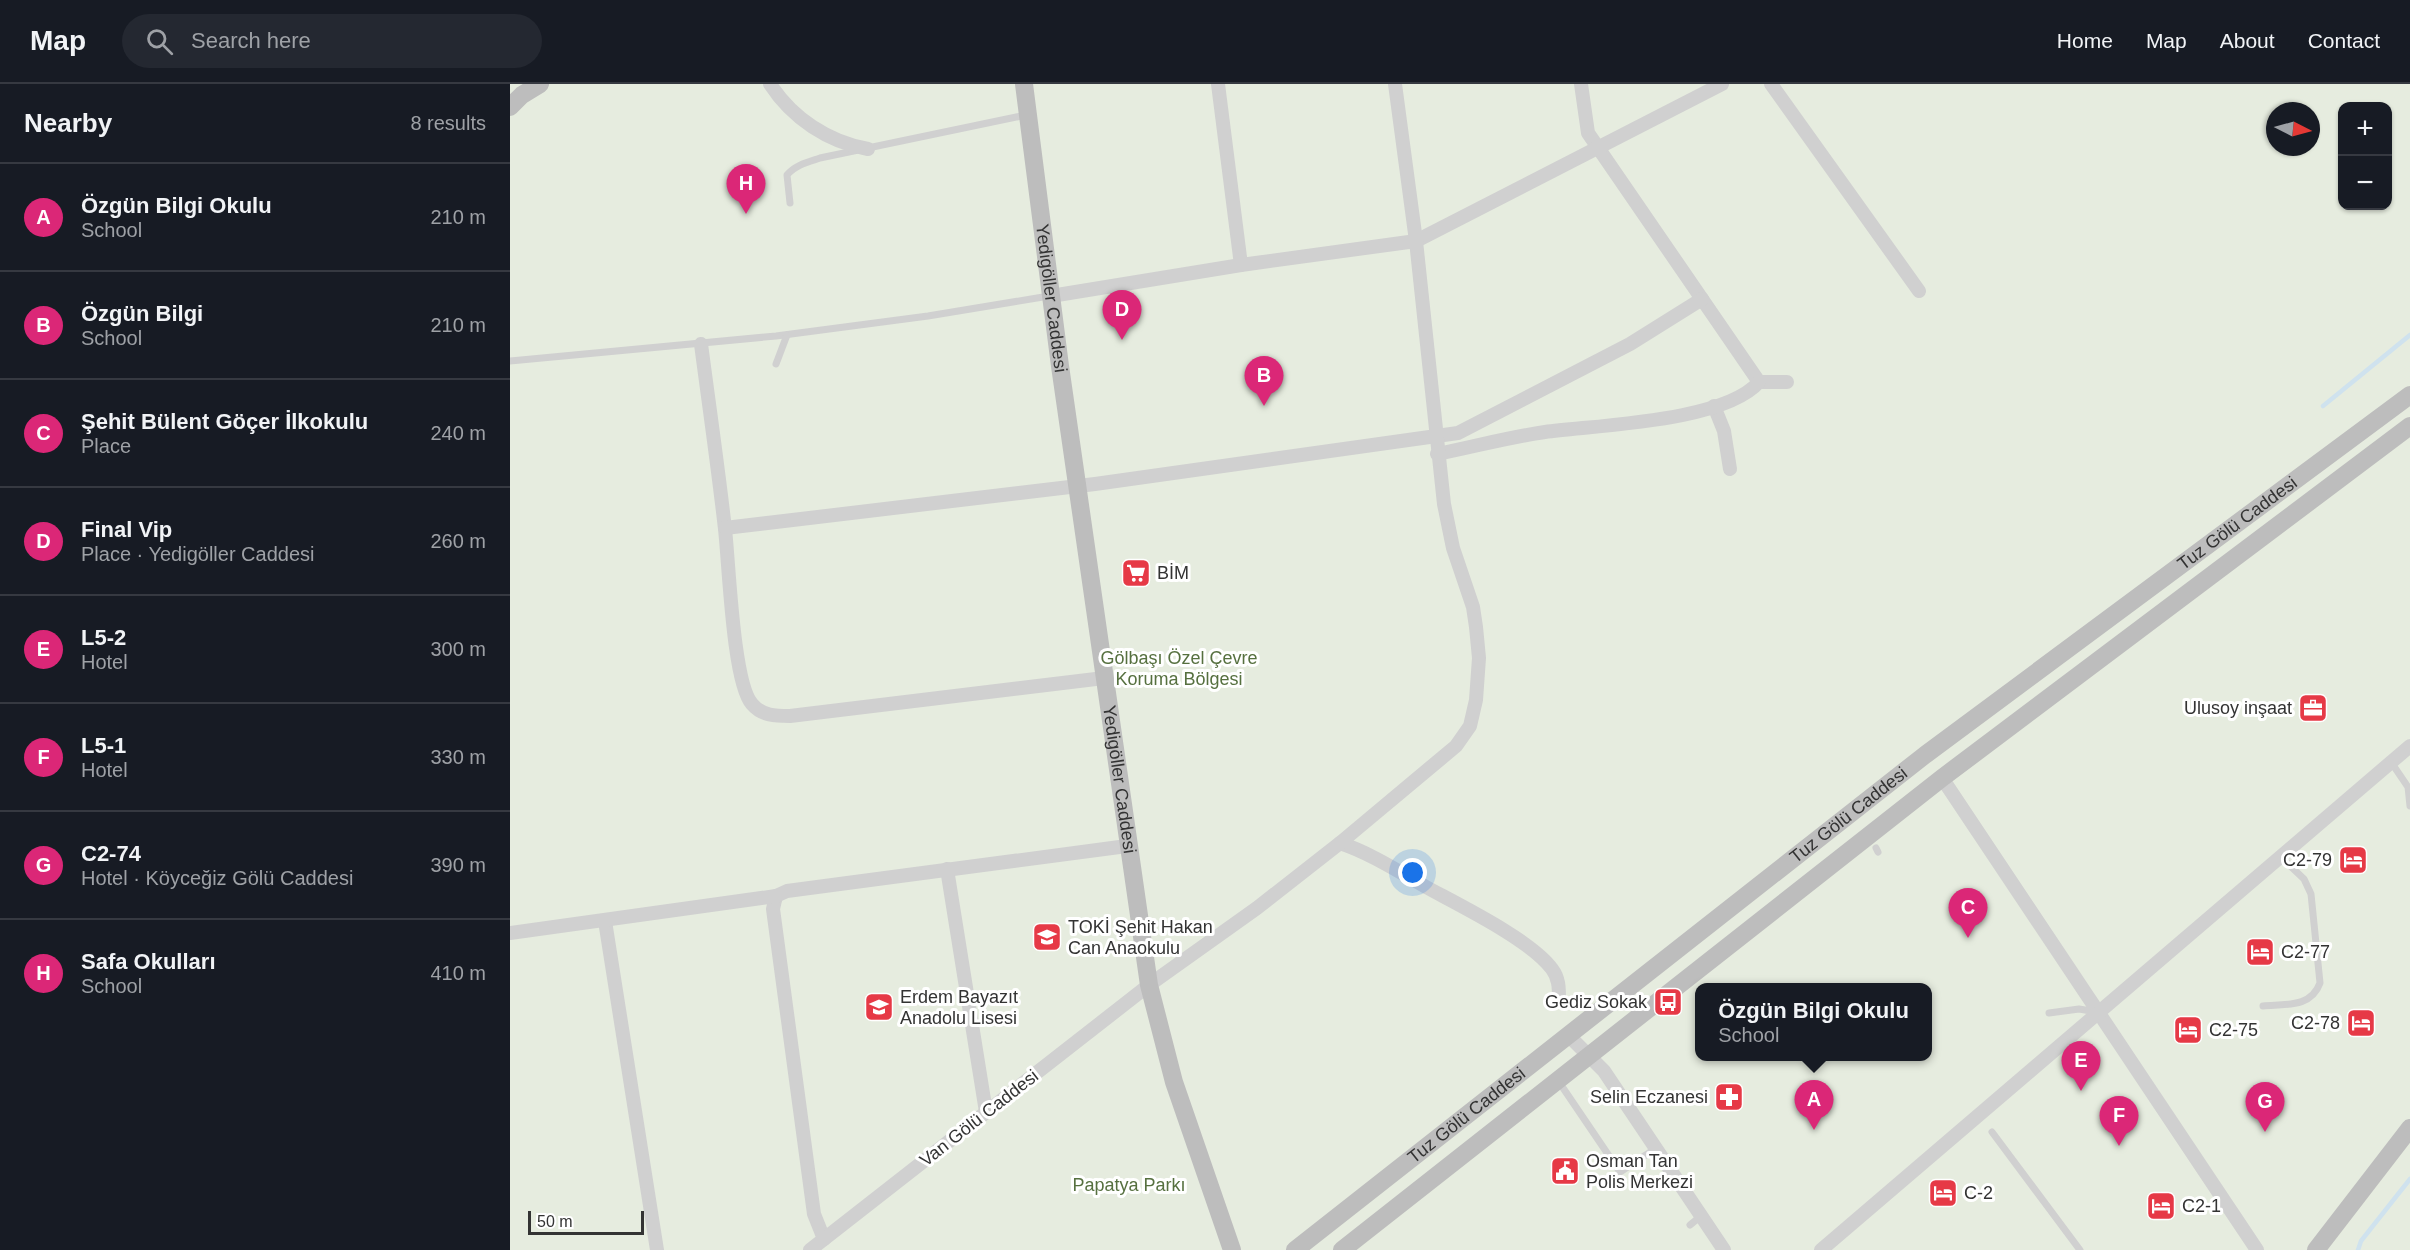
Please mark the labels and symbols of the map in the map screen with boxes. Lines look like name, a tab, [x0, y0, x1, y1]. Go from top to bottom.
north arrow	[2266, 102, 2320, 156]
pin: H	[726, 164, 766, 214]
street label: Yedigöller Caddesi	[1032, 223, 1071, 374]
pin: D	[1102, 290, 1142, 340]
pin: B	[1244, 356, 1284, 406]
street label: Tuz Gölü Caddesi	[2174, 472, 2301, 574]
supermarket icon: BİM	[1120, 557, 1152, 589]
place label: BİM	[1157, 563, 1189, 583]
park label: Gölbaşı Özel Çevre Koruma Bölgesi	[1100, 648, 1258, 689]
office icon: Ulusoy inşaat	[2297, 692, 2329, 724]
place label: Ulusoy inşaat	[2184, 698, 2292, 718]
street label: Yedigöller Caddesi	[1099, 704, 1140, 855]
street label: Tuz Gölü Caddesi	[1786, 763, 1911, 867]
hotel icon: C2-79	[2337, 844, 2369, 876]
place label: C2-79	[2283, 850, 2332, 870]
your location	[1398, 858, 1427, 887]
pin: C	[1948, 888, 1988, 938]
place label: TOKİ Şehit Hakan Can Anaokulu	[1068, 917, 1213, 958]
school or university icon: TOKİ Şehit Hakan Can Anaokulu	[1031, 921, 1063, 953]
hotel icon: C2-77	[2244, 936, 2276, 968]
place label: C2-77	[2281, 942, 2330, 962]
bus stop icon: Gediz Sokak	[1652, 986, 1684, 1018]
place label: Erdem Bayazıt Anadolu Lisesi	[900, 987, 1018, 1028]
school or university icon: Erdem Bayazıt Anadolu Lisesi	[863, 991, 895, 1023]
place label: Gediz Sokak	[1545, 992, 1648, 1012]
hotel icon: C2-78	[2345, 1007, 2377, 1039]
place label: C2-78	[2291, 1013, 2340, 1033]
hotel icon: C2-75	[2172, 1014, 2204, 1046]
place label: C2-75	[2209, 1020, 2258, 1040]
pin: E	[2062, 1042, 2100, 1091]
street label: Tuz Gölü Caddesi	[1404, 1063, 1529, 1168]
street label: Van Gölü Caddesi	[916, 1066, 1042, 1170]
pin: A	[1794, 1080, 1834, 1130]
pharmacy icon: Selin Eczanesi	[1713, 1081, 1745, 1113]
pin: G	[2246, 1082, 2284, 1132]
place label: Selin Eczanesi	[1590, 1087, 1708, 1107]
pin: F	[2100, 1096, 2138, 1146]
place label: Osman Tan Polis Merkezi	[1586, 1151, 1693, 1192]
public building icon: Osman Tan Polis Merkezi	[1549, 1155, 1581, 1187]
park label: Papatya Parkı	[1072, 1175, 1186, 1195]
hotel icon: C-2	[1927, 1177, 1959, 1209]
place label: C-2	[1964, 1183, 1993, 1203]
hotel icon: C2-1	[2145, 1190, 2177, 1222]
place label: C2-1	[2182, 1196, 2221, 1216]
scale bar	[528, 1208, 644, 1236]

